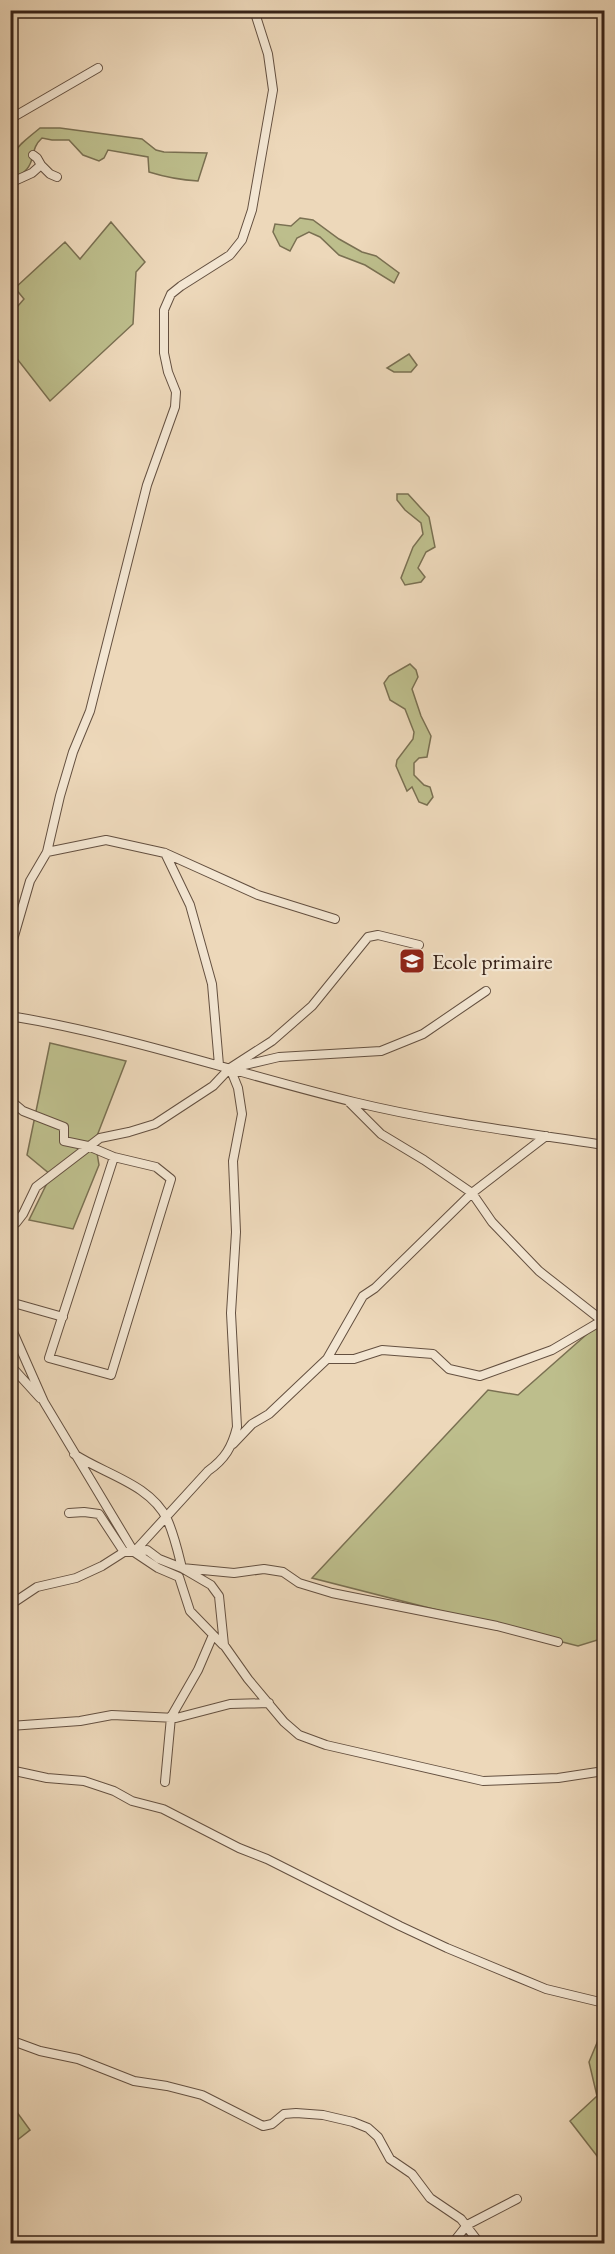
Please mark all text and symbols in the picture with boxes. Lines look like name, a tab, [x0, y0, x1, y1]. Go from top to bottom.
school or university icon: Ecole primaire	[397, 946, 427, 976]
place label: Ecole primaire	[432, 947, 553, 976]

